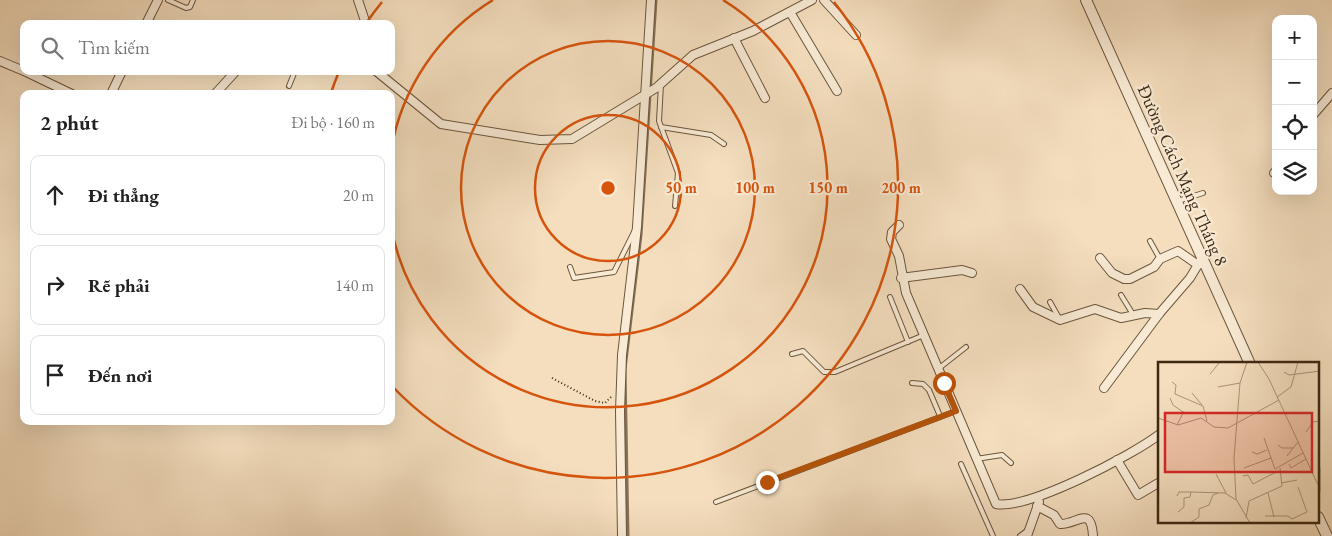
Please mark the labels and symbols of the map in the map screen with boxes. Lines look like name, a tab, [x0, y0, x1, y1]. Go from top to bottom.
street label: Đường Cách Mạng Tháng 8	[1133, 81, 1233, 269]
text: 50 m	[665, 178, 697, 197]
text: 100 m	[735, 178, 775, 197]
text: 150 m	[808, 178, 848, 197]
text: 200 m	[881, 178, 921, 197]
centre of rings	[599, 179, 617, 197]
inset map	[1158, 362, 1320, 524]
route start	[933, 372, 956, 395]
route end	[756, 471, 779, 494]

